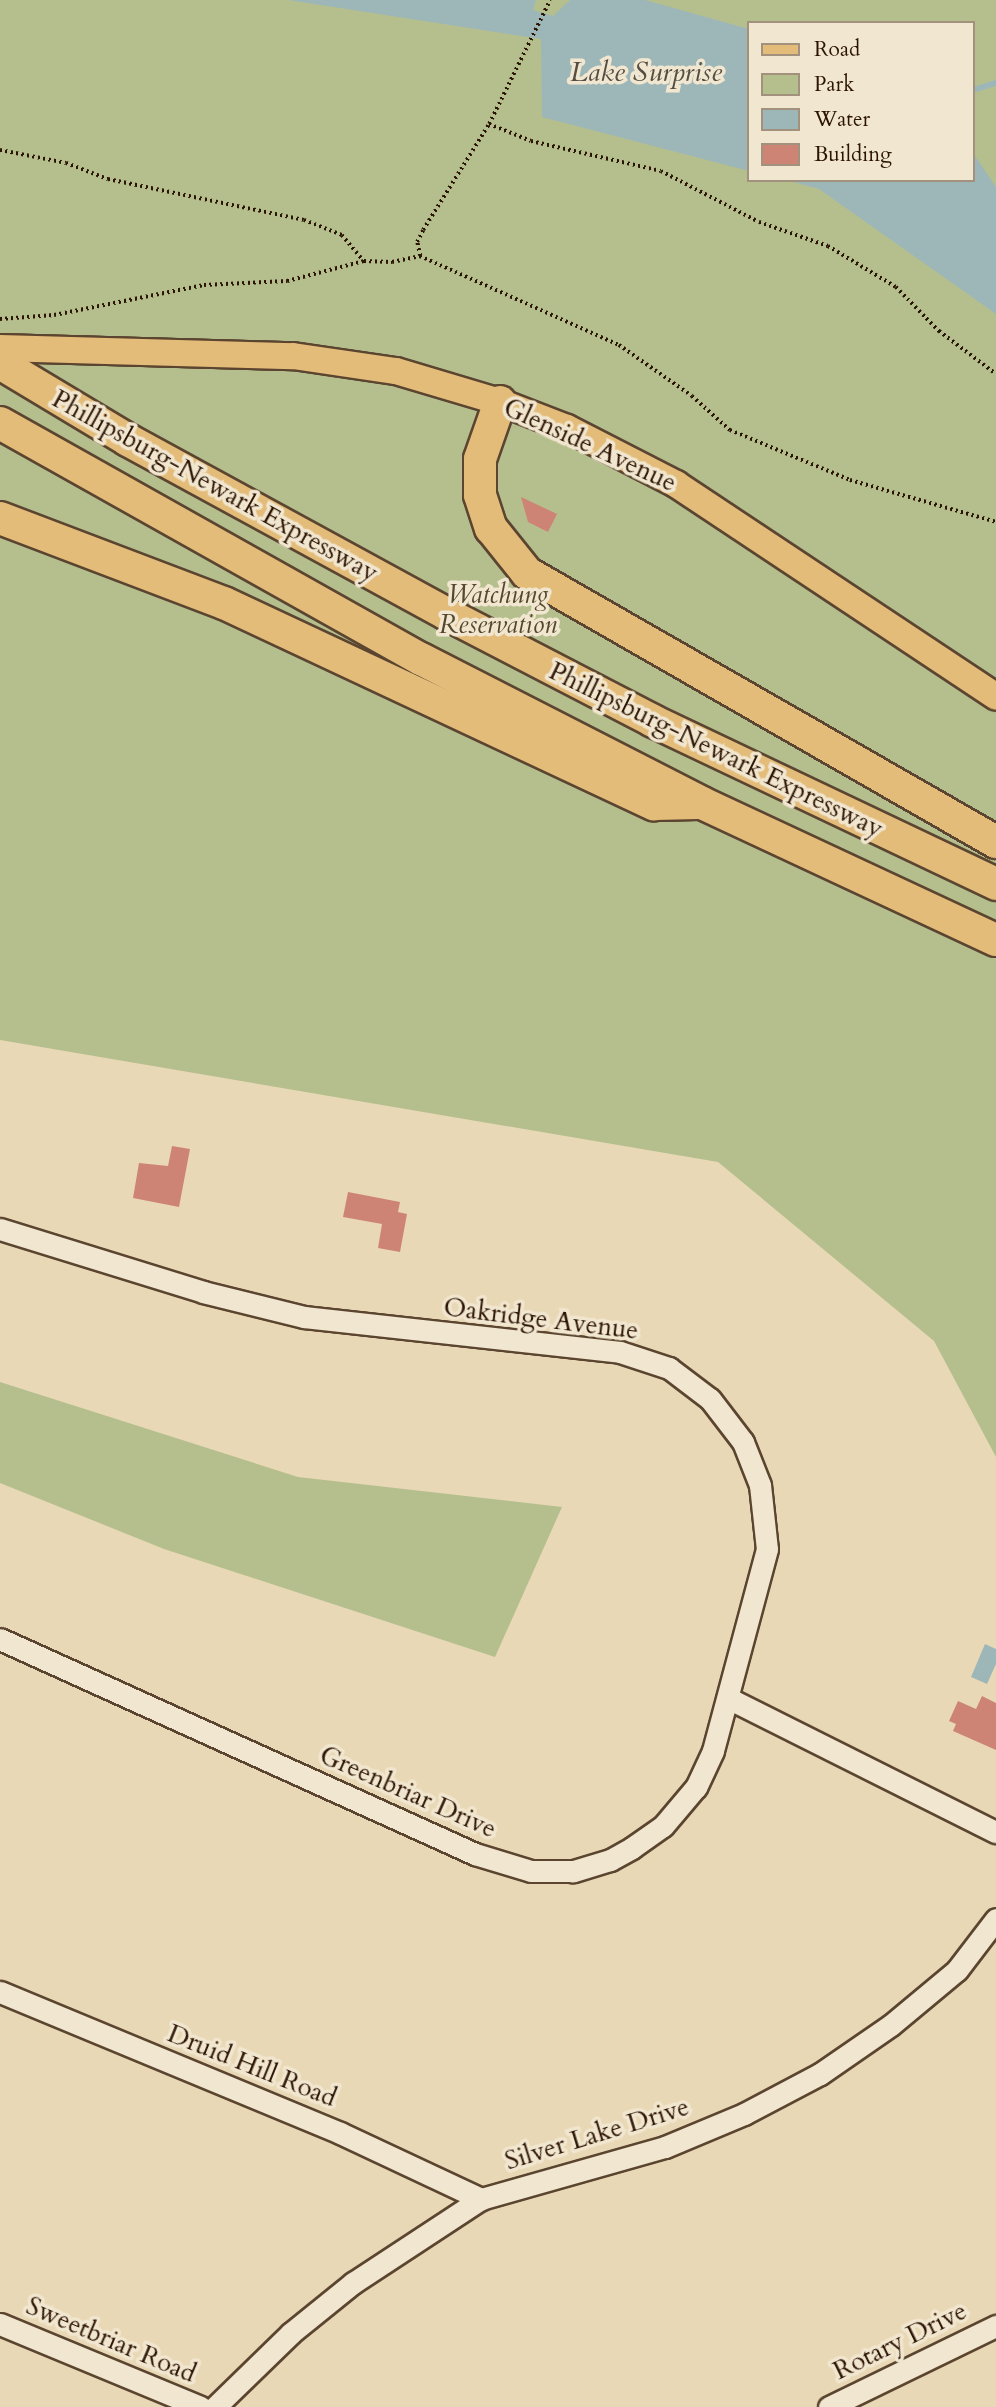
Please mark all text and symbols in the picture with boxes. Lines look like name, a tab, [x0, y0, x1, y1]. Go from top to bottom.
legend	[748, 21, 975, 182]
text: Road	[814, 35, 860, 64]
water label: Lake Surprise	[570, 55, 722, 89]
text: Park	[814, 70, 854, 99]
text: Water	[814, 105, 870, 134]
text: Building	[814, 140, 892, 169]
street label: Phillipsburg-Newark Expressway	[47, 383, 383, 589]
street label: Glenside Avenue	[499, 391, 681, 499]
park label: Watchung Reservation	[439, 579, 557, 640]
street label: Phillipsburg-Newark Expressway	[544, 655, 888, 845]
street label: Oakridge Avenue	[442, 1292, 640, 1346]
street label: Greenbriar Drive	[315, 1739, 501, 1845]
street label: Druid Hill Road	[163, 2018, 341, 2114]
street label: Silver Lake Drive	[501, 2091, 693, 2177]
street label: Sweetbriar Road	[21, 2290, 201, 2390]
street label: Rotary Drive	[828, 2295, 972, 2387]

